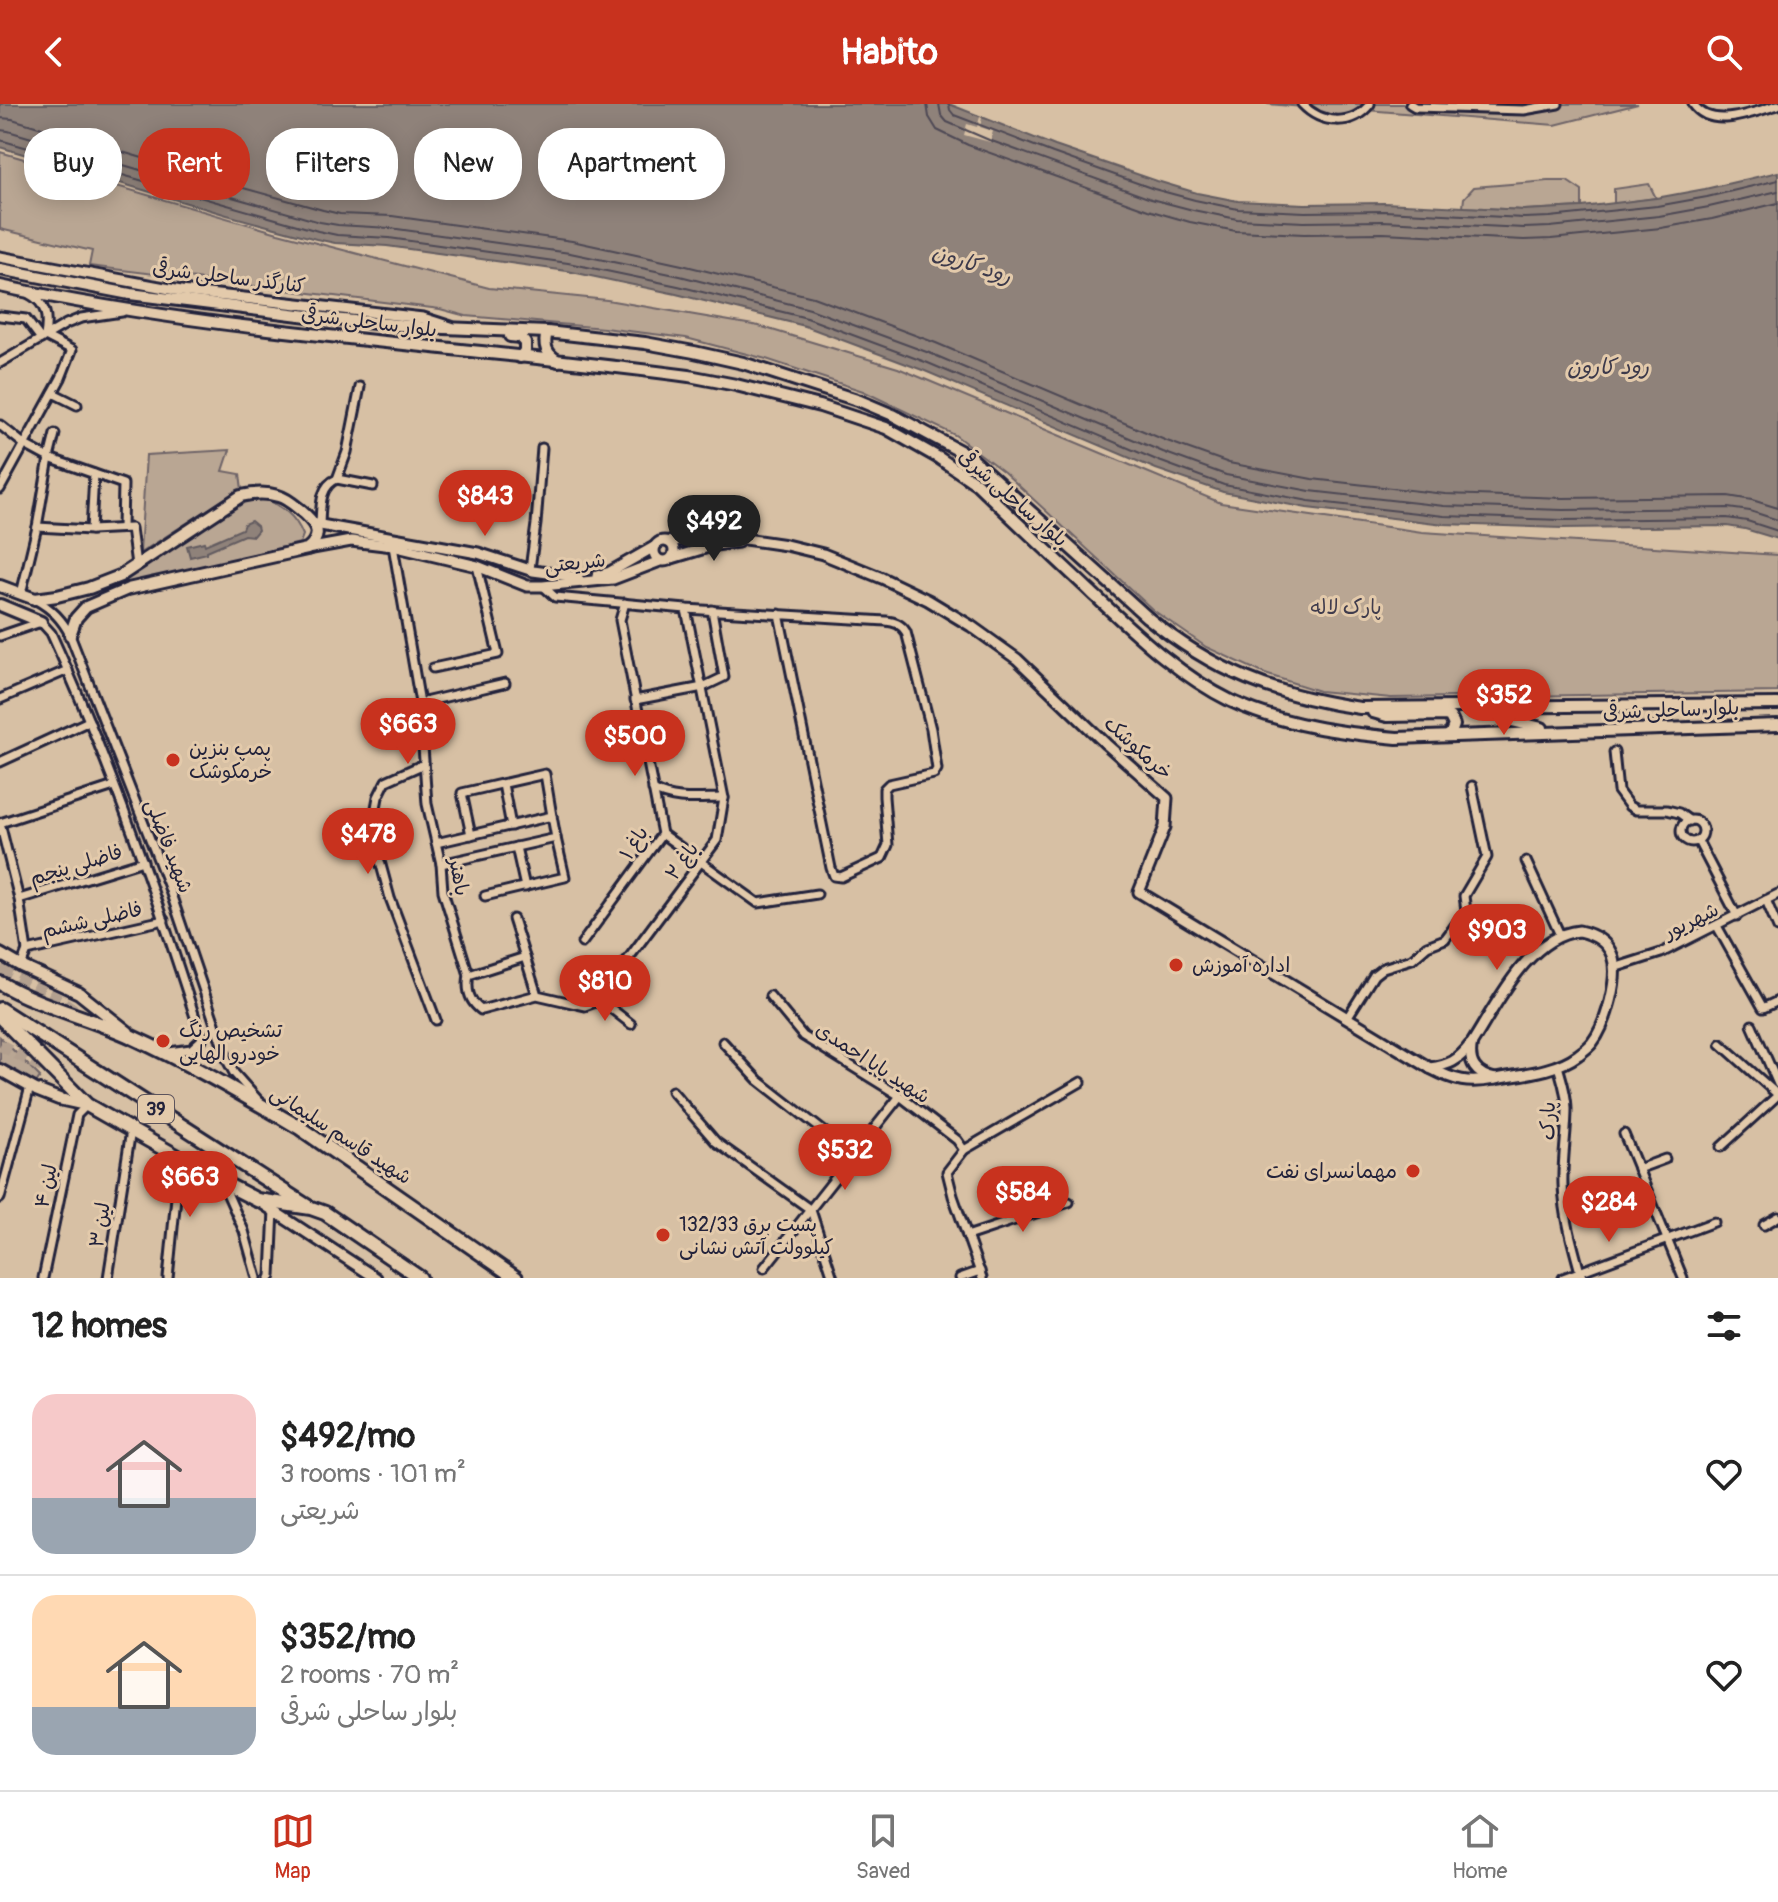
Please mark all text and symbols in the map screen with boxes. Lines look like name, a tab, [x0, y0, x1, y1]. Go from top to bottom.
icon: back	[32, 30, 76, 74]
text: Habito	[840, 30, 938, 75]
icon: search	[1702, 30, 1746, 74]
chip: Buy	[24, 128, 122, 200]
chip: Rent	[138, 128, 250, 200]
chip: Filters	[266, 128, 398, 200]
chip: New	[414, 128, 522, 200]
chip: Apartment	[538, 128, 725, 200]
water label: رود کارون	[929, 237, 1015, 291]
street label: کنارگذر ساحلی شرقی	[151, 254, 307, 299]
street label: بلوار ساحلی شرقی	[300, 300, 438, 343]
water label: رود کارون	[1567, 353, 1649, 381]
street label: بلوار ساحلی شرقی	[953, 443, 1073, 552]
pin: $843	[438, 470, 532, 538]
text: $843	[457, 480, 513, 512]
pin: $492	[667, 495, 761, 563]
text: $492	[685, 505, 743, 537]
street label: شریعتی	[543, 547, 607, 579]
park label: پارک لاله	[1310, 595, 1382, 620]
pin: $352	[1457, 669, 1551, 737]
text: $352	[1475, 679, 1533, 711]
street label: بلوار ساحلی شرقی	[1602, 694, 1740, 725]
pin: $663	[361, 698, 455, 766]
text: $663	[379, 708, 437, 740]
pin: $500	[588, 710, 682, 778]
street label: خرمکوشک	[1099, 711, 1177, 785]
text: $500	[603, 720, 667, 752]
place label: پمپ بنزین خرمکوشک	[189, 736, 272, 784]
marker: پمپ بنزین خرمکوشک	[164, 751, 182, 769]
street label: شهید فاضلی	[140, 796, 198, 896]
pin: $478	[321, 808, 415, 876]
text: $478	[340, 818, 396, 850]
street label: باغ ۱	[614, 822, 655, 865]
street label: باغ ۲	[660, 837, 705, 886]
street label: فاضلی پنجم	[27, 839, 126, 893]
street label: باهنر	[443, 854, 475, 898]
street label: فاضلی ششم	[39, 896, 145, 946]
street label: شهریور	[1658, 897, 1723, 946]
pin: $903	[1450, 904, 1544, 972]
text: $903	[1467, 914, 1527, 946]
place label: اداره آموزش	[1192, 953, 1290, 978]
pin: $810	[558, 955, 652, 1023]
marker: اداره آموزش	[1167, 956, 1185, 974]
text: $810	[577, 965, 633, 997]
street label: شهید بابا احمدی	[811, 1017, 935, 1109]
place label: تشخیص رنگ خودرو الهایی	[179, 1018, 282, 1066]
marker: تشخیص رنگ خودرو الهایی	[154, 1032, 172, 1050]
street label: شهید قاسم سلیمانی	[265, 1080, 416, 1192]
road number: 39	[138, 1095, 174, 1123]
street label: پارک	[1535, 1101, 1561, 1141]
pin: $532	[798, 1124, 892, 1192]
text: $532	[816, 1134, 874, 1166]
pin: $663	[143, 1151, 237, 1219]
place label: مهمانسرای نفت	[1266, 1159, 1397, 1184]
text: $663	[161, 1161, 219, 1193]
street label: لین ۴	[29, 1162, 63, 1210]
marker: مهمانسرای نفت	[1404, 1162, 1422, 1180]
pin: $584	[976, 1166, 1070, 1234]
text: $584	[995, 1176, 1051, 1208]
pin: $284	[1562, 1176, 1656, 1244]
text: $284	[1581, 1186, 1637, 1218]
street label: لین ۳	[84, 1201, 116, 1249]
place label: پست برق 132/33 کیلوولت آتش نشانی	[679, 1212, 834, 1260]
marker: پست برق 132/33 کیلوولت آتش نشانی	[654, 1226, 672, 1244]
icon: filters	[1702, 1304, 1746, 1348]
text: 12 homes	[32, 1305, 167, 1348]
text: $492/mo	[280, 1415, 415, 1458]
icon: home	[96, 1426, 192, 1522]
icon: heart	[1702, 1452, 1746, 1496]
text: 3 rooms · 101 m²	[280, 1458, 466, 1490]
text: شریعتی	[280, 1495, 360, 1527]
text: $352/mo	[280, 1616, 416, 1659]
icon: home	[96, 1627, 192, 1723]
icon: heart	[1702, 1653, 1746, 1697]
text: 2 rooms · 70 m²	[280, 1659, 459, 1691]
text: بلوار ساحلی شرقی	[280, 1696, 458, 1728]
tab: Map	[271, 1809, 315, 1885]
tab: Saved	[856, 1809, 911, 1885]
tab: Home	[1452, 1809, 1507, 1885]

